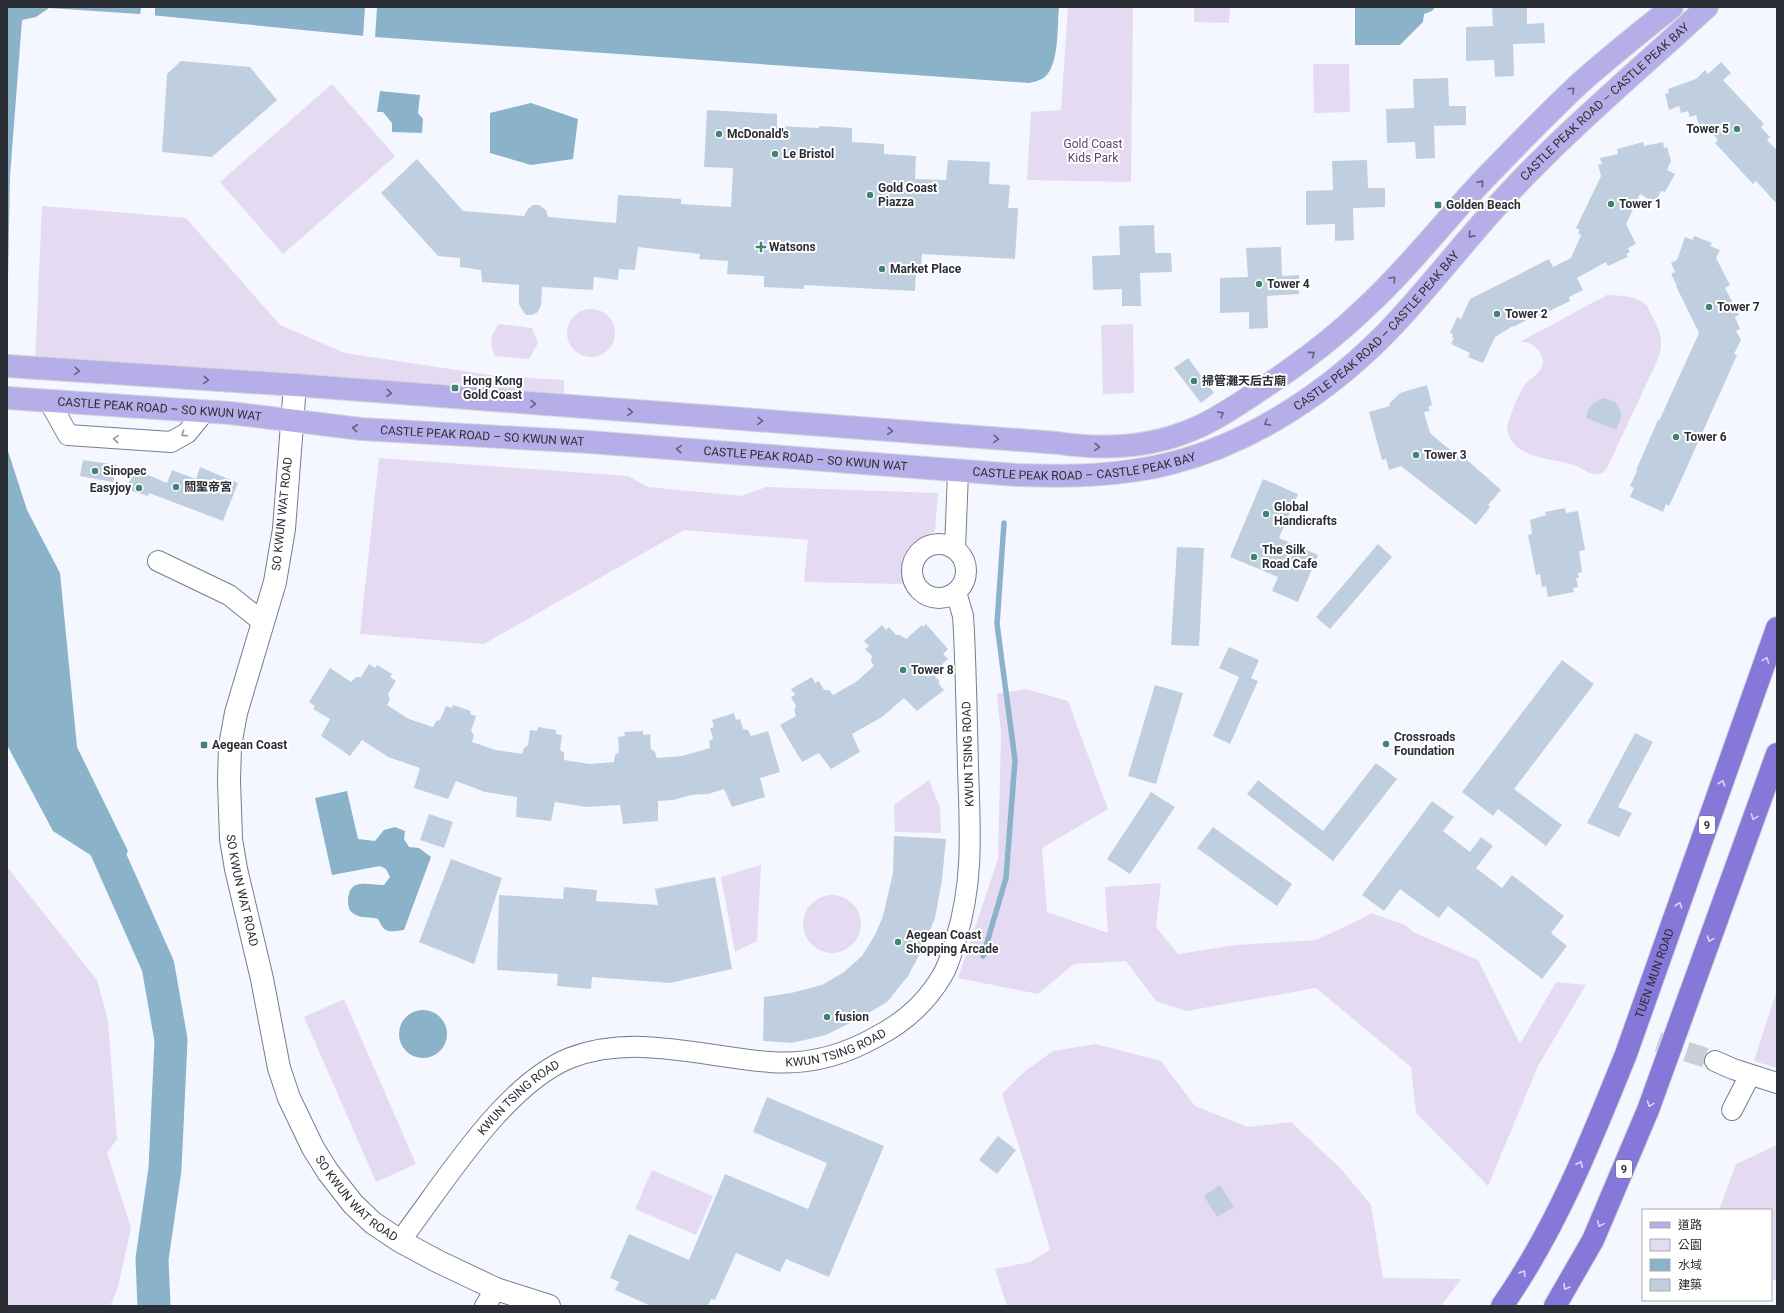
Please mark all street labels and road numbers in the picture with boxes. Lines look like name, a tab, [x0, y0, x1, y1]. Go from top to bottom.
street label: CASTLE PEAK ROAD – CASTLE PEAK BAY	[1517, 20, 1692, 184]
street label: CASTLE PEAK ROAD – CASTLE PEAK BAY	[1291, 248, 1462, 414]
street label: CASTLE PEAK ROAD – SO KWUN WAT	[57, 394, 262, 424]
street label: CASTLE PEAK ROAD – SO KWUN WAT	[380, 423, 585, 449]
street label: CASTLE PEAK ROAD – SO KWUN WAT	[703, 444, 908, 474]
street label: CASTLE PEAK ROAD – CASTLE PEAK BAY	[972, 449, 1198, 483]
street label: SO KWUN WAT ROAD	[269, 456, 295, 572]
street label: KWUN TSING ROAD	[959, 701, 977, 807]
road number: 9	[1699, 816, 1715, 834]
street label: SO KWUN WAT ROAD	[224, 834, 261, 948]
street label: TUEN MUN ROAD	[1632, 926, 1677, 1020]
street label: KWUN TSING ROAD	[785, 1026, 889, 1070]
street label: KWUN TSING ROAD	[475, 1057, 562, 1138]
street label: SO KWUN WAT ROAD	[312, 1153, 400, 1245]
road number: 9	[1616, 1160, 1632, 1178]

